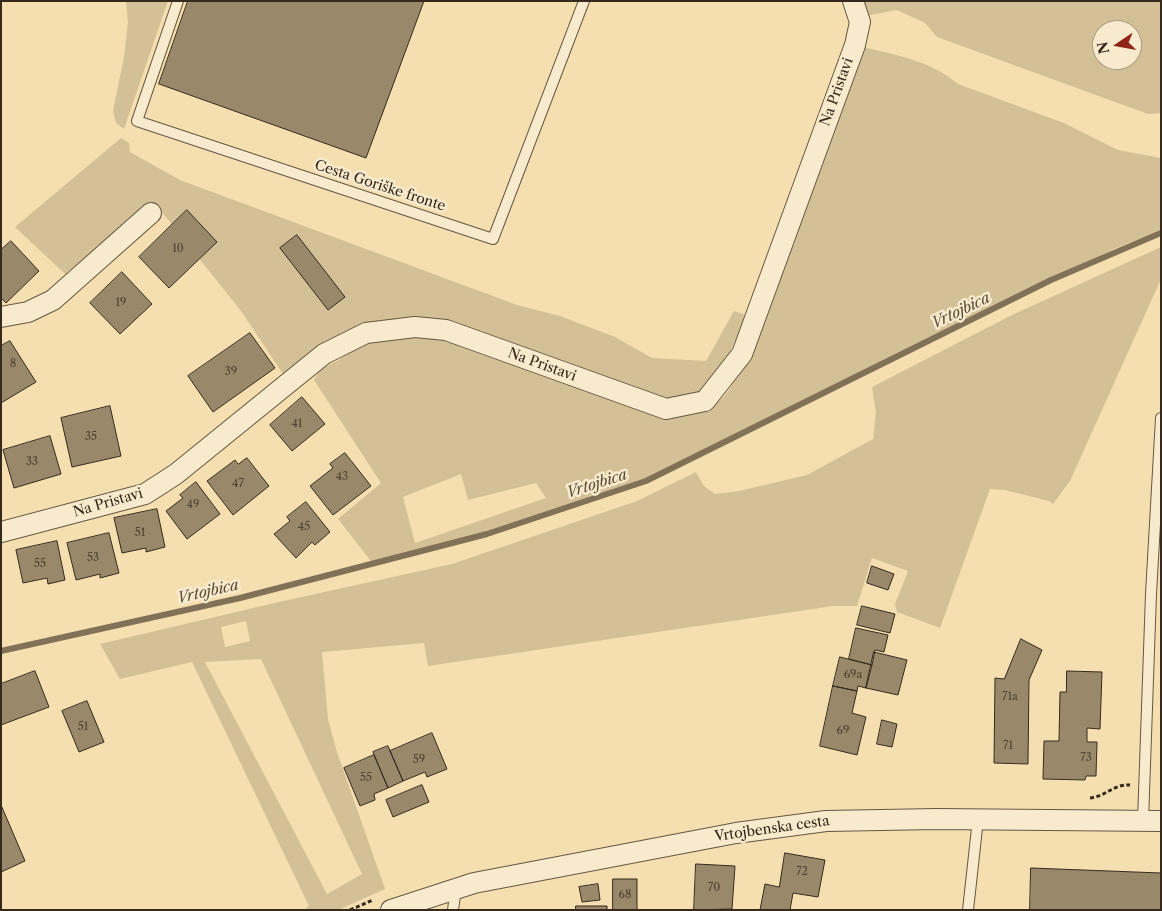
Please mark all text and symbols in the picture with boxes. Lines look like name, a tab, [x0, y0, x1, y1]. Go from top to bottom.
north arrow	[1092, 20, 1142, 70]
text: N	[1093, 40, 1113, 56]
street label: Na Pristavi	[817, 56, 857, 128]
street label: Cesta Goriške fronte	[312, 157, 448, 215]
house number: 10	[172, 242, 184, 256]
water label: Vrtojbica	[929, 289, 993, 333]
house number: 19	[115, 296, 127, 310]
street label: Na Pristavi	[506, 345, 578, 385]
house number: 8	[10, 357, 16, 371]
house number: 39	[225, 365, 237, 379]
house number: 41	[292, 417, 302, 431]
house number: 35	[85, 430, 97, 444]
house number: 33	[26, 455, 38, 469]
water label: Vrtojbica	[564, 466, 630, 502]
house number: 43	[336, 470, 348, 484]
house number: 47	[232, 477, 244, 491]
street label: Na Pristavi	[71, 485, 145, 521]
house number: 49	[187, 498, 199, 512]
house number: 45	[298, 520, 310, 534]
house number: 51	[135, 526, 145, 540]
house number: 53	[87, 551, 99, 565]
house number: 55	[34, 557, 46, 571]
water label: Vrtojbica	[176, 576, 240, 608]
house number: 69a	[844, 668, 862, 682]
house number: 71a	[1002, 690, 1018, 704]
house number: 51	[78, 720, 88, 734]
house number: 69	[837, 724, 849, 738]
house number: 71	[1003, 739, 1013, 753]
house number: 73	[1080, 751, 1092, 765]
house number: 59	[413, 753, 425, 767]
house number: 55	[360, 771, 372, 785]
street label: Vrtojbenska cesta	[713, 813, 831, 845]
house number: 72	[796, 865, 808, 879]
house number: 70	[708, 881, 720, 895]
house number: 68	[619, 888, 631, 902]

